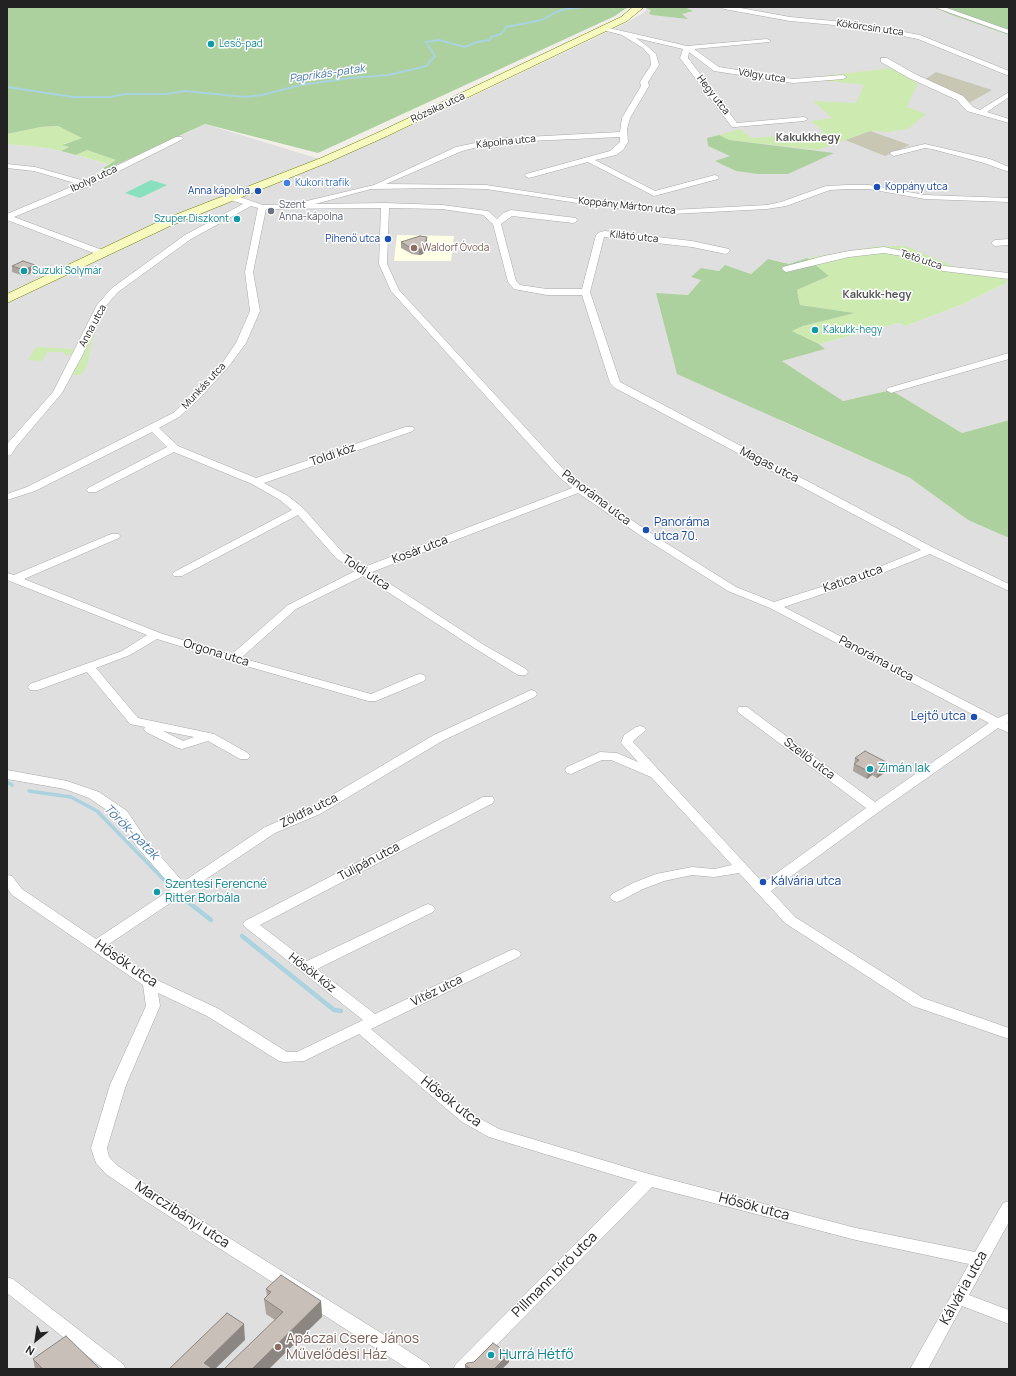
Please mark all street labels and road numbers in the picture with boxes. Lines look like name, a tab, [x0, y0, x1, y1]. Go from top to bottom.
street label: Kökörcsin utca	[836, 17, 904, 39]
street label: Völgy utca	[738, 66, 786, 86]
street label: Hegy utca	[694, 73, 732, 117]
street label: Rózsika utca	[409, 90, 467, 126]
street label: Kápolna utca	[476, 133, 536, 151]
street label: Ibolya utca	[69, 163, 119, 195]
street label: Koppány Márton utca	[578, 195, 676, 217]
street label: Kilátó utca	[609, 228, 659, 246]
street label: Tető utca	[898, 248, 944, 272]
street label: Anna utca	[77, 303, 109, 349]
street label: Munkás utca	[180, 360, 228, 412]
street label: Toldi köz	[308, 440, 358, 470]
street label: Magas utca	[737, 444, 801, 486]
street label: Panoráma utca	[559, 467, 633, 529]
street label: Kosár utca	[390, 533, 450, 567]
street label: Toldi utca	[340, 552, 392, 594]
street label: Katica utca	[821, 562, 885, 596]
street label: Panoráma utca	[836, 633, 916, 685]
street label: Orgona utca	[181, 636, 251, 670]
street label: Szellő utca	[781, 735, 837, 783]
street label: Zöldfa utca	[278, 791, 340, 831]
street label: Tulipán utca	[336, 840, 402, 884]
street label: Hősök utca	[91, 937, 161, 991]
street label: Hősök köz	[285, 950, 339, 996]
street label: Vitéz utca	[409, 972, 465, 1010]
street label: Hősök utca	[417, 1073, 485, 1131]
street label: Marczibányi utca	[131, 1178, 233, 1252]
street label: Hősök utca	[717, 1190, 791, 1224]
street label: Pillmann bíró utca	[509, 1229, 601, 1321]
street label: Kálvária utca	[937, 1248, 991, 1328]

